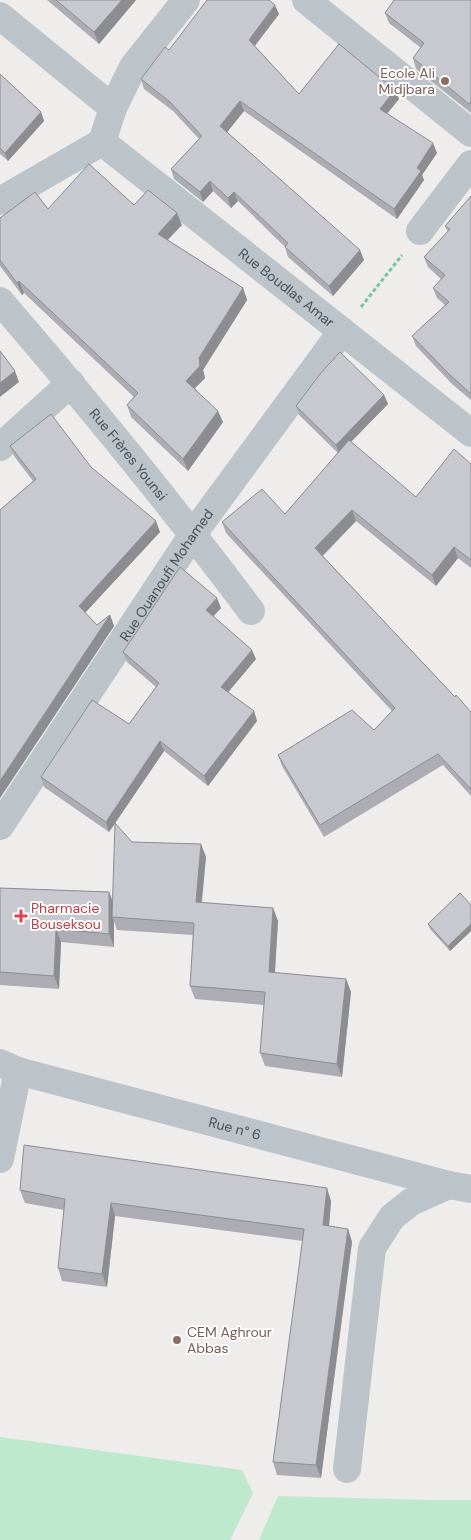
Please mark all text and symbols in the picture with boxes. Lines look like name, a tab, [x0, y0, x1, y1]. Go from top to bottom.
place label: Ecole Ali Midjbara	[379, 64, 435, 98]
marker: Ecole Ali Midjbara	[439, 75, 451, 87]
street label: Rue Boudlas Amar	[235, 244, 338, 331]
street label: Rue Frères Younsi	[86, 405, 171, 504]
street label: Rue Ouanoufi Mohamed	[116, 505, 217, 645]
place label: Pharmacie Bouseksou	[31, 899, 101, 933]
marker: Pharmacie Bouseksou	[15, 910, 27, 922]
street label: Rue n° 6	[207, 1113, 263, 1144]
place label: CEM Aghrour Abbas	[187, 1323, 272, 1357]
marker: CEM Aghrour Abbas	[171, 1334, 183, 1346]

